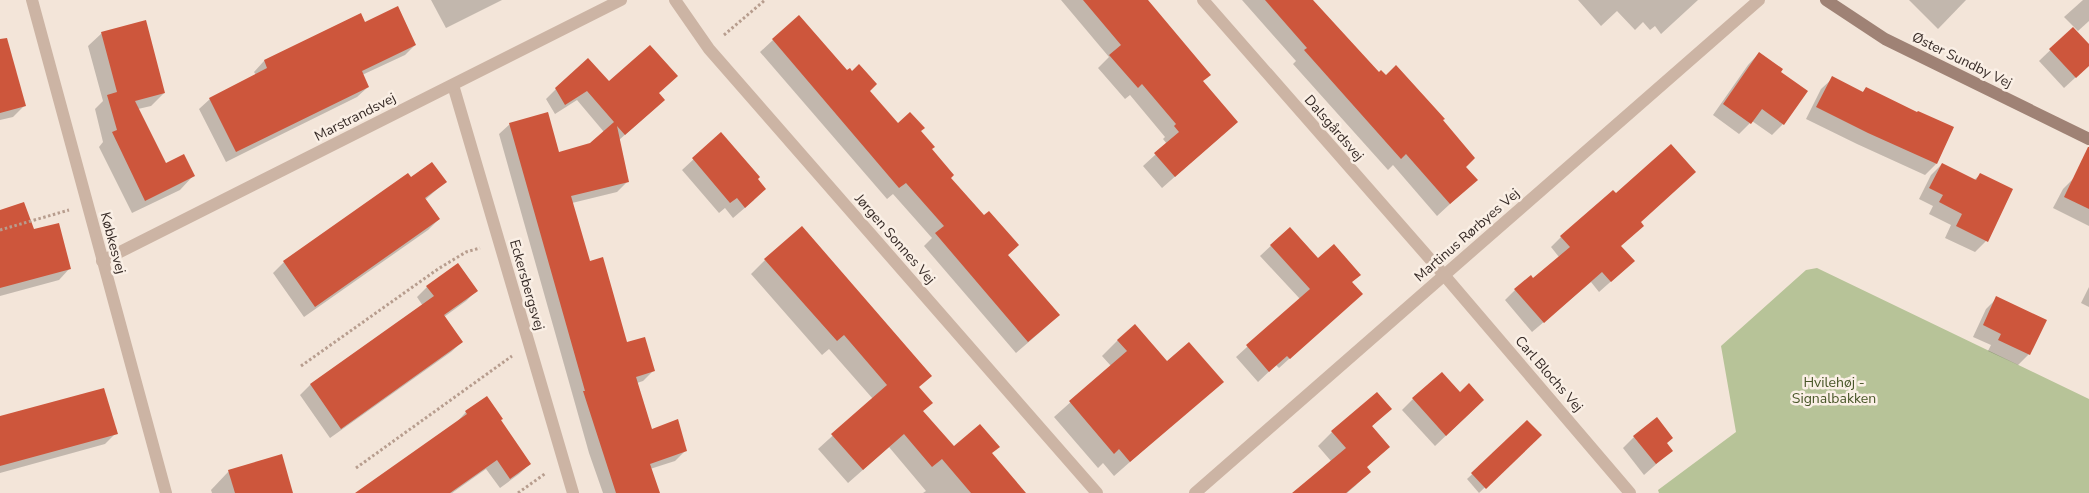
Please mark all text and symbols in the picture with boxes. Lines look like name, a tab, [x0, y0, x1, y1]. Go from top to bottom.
street label: Øster Sundby Vej	[1909, 28, 2015, 92]
street label: Marstrandsvej	[311, 88, 399, 146]
street label: Dalsgårdsvej	[1300, 91, 1368, 165]
street label: Martinus Rørbyes Vej	[1410, 184, 1524, 286]
street label: Jørgen Sonnes Vej	[850, 189, 940, 288]
street label: Købkesvej	[96, 210, 130, 276]
street label: Eckersbergsvej	[505, 237, 549, 333]
street label: Carl Blochs Vej	[1511, 332, 1587, 416]
park label: Hvilehøj - Signalbakken	[1792, 373, 1876, 408]

